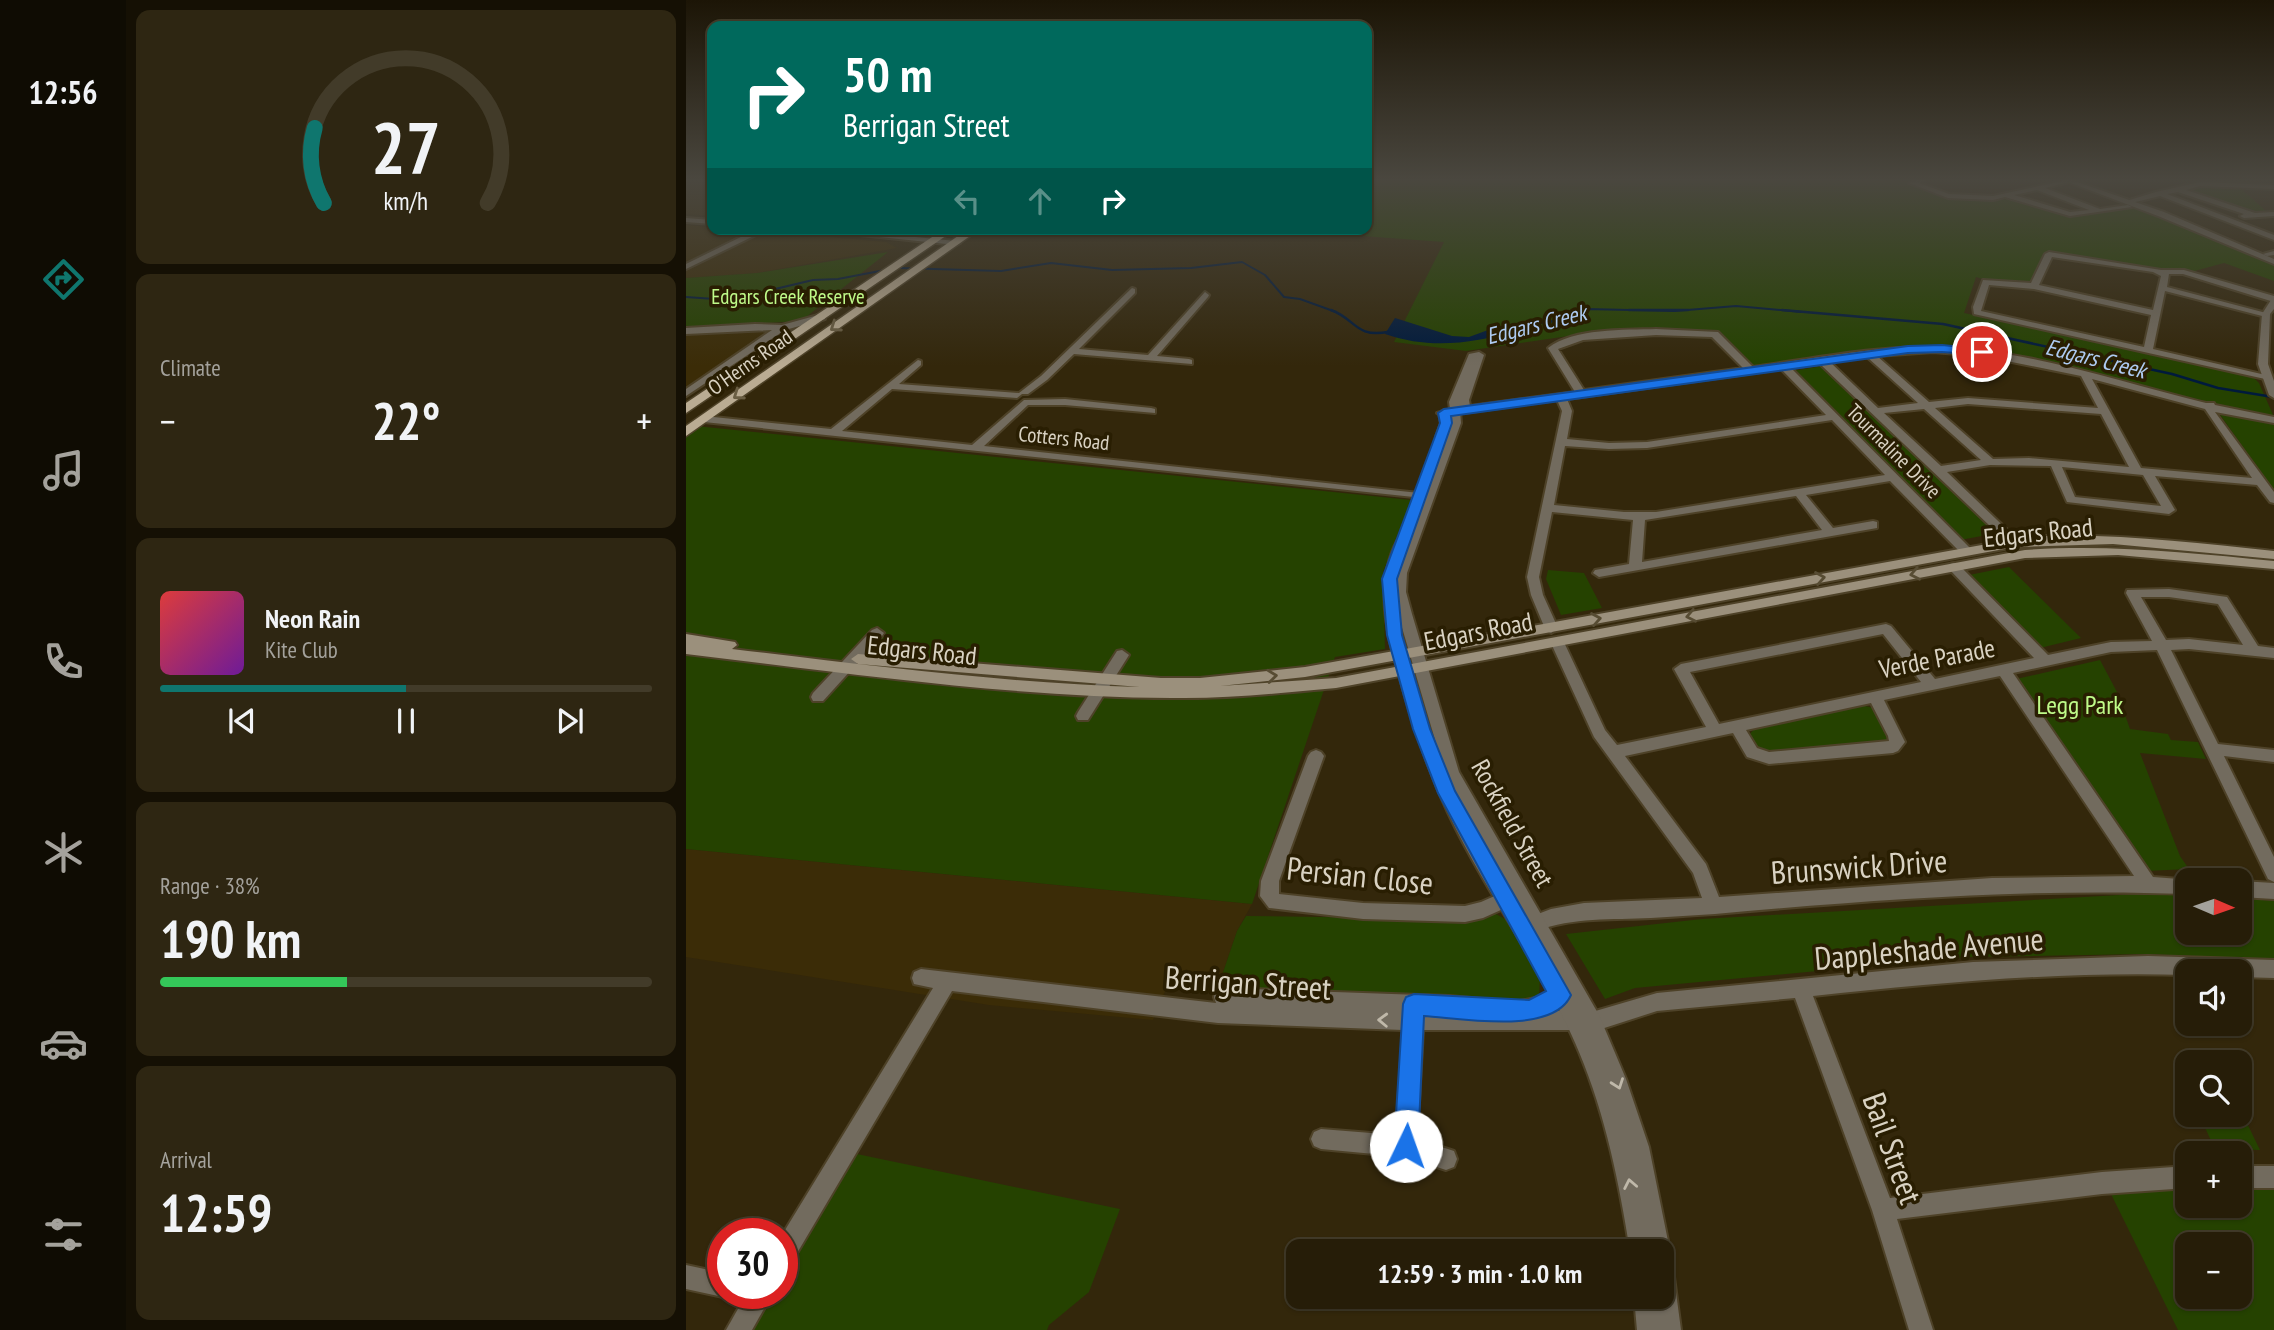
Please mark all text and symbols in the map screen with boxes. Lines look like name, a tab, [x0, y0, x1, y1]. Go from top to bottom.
text: 50 m	[843, 42, 932, 106]
icon: right	[728, 49, 819, 140]
text: 12:56	[28, 71, 98, 113]
text: 27	[371, 99, 441, 193]
text: Berrigan Street	[843, 104, 1009, 146]
icon: left	[948, 182, 986, 220]
icon: ahead	[1021, 182, 1059, 220]
icon: right	[1094, 182, 1132, 220]
text: km/h	[384, 185, 428, 217]
icon: directions	[39, 255, 88, 304]
park label: Edgars Creek Reserve	[711, 283, 865, 310]
water label: Edgars Creek	[1483, 297, 1592, 350]
one-way arrow	[830, 319, 843, 331]
pin	[1952, 322, 2012, 382]
street label: O'Herns Road	[703, 323, 797, 401]
water label: Edgars Creek	[2043, 332, 2152, 385]
icon: arrive	[1963, 333, 2001, 371]
text: Climate	[160, 353, 221, 382]
text: 22°	[372, 387, 440, 454]
one-way arrow	[733, 387, 746, 399]
text: −	[160, 396, 176, 445]
text: +	[636, 396, 652, 445]
street label: Tourmaline Drive	[1841, 398, 1947, 504]
street label: Cotters Road	[1017, 420, 1111, 456]
icon: music	[39, 446, 88, 495]
street label: Edgars Road	[1982, 510, 2094, 554]
one-way arrow	[1909, 566, 1920, 581]
one-way arrow	[1814, 572, 1826, 587]
text: Neon Rain	[265, 602, 360, 635]
street label: Edgars Road	[1421, 604, 1535, 658]
one-way arrow	[1685, 607, 1697, 622]
one-way arrow	[1590, 613, 1602, 628]
street label: Edgars Road	[866, 628, 978, 672]
street label: Verde Parade	[1875, 631, 1998, 686]
text: Kite Club	[265, 635, 338, 664]
icon: phone	[39, 637, 88, 686]
one-way arrow	[1266, 668, 1278, 683]
park label: Legg Park	[2037, 688, 2123, 721]
icon: previous	[223, 702, 261, 740]
icon: pause	[387, 702, 425, 740]
icon: next	[551, 702, 589, 740]
street label: Rockfield Street	[1464, 753, 1562, 893]
icon: climate	[39, 828, 88, 877]
street label: Brunswick Drive	[1770, 839, 1948, 893]
street label: Persian Close	[1285, 846, 1435, 904]
north arrow	[2175, 868, 2252, 945]
map controls	[2175, 868, 2252, 1309]
text: Range · 38%	[160, 871, 260, 900]
text: 190 km	[160, 905, 301, 972]
street label: Dappleshade Avenue	[1813, 917, 2045, 979]
street label: Berrigan Street	[1164, 955, 1333, 1009]
button: sound	[2175, 959, 2252, 1036]
one-way arrow	[1377, 1012, 1388, 1027]
icon: car	[39, 1019, 88, 1068]
button: search	[2175, 1050, 2252, 1127]
one-way arrow	[1610, 1077, 1624, 1089]
street label: Bail Street	[1854, 1087, 1933, 1210]
position arrow	[1369, 1109, 1443, 1183]
button: +	[2175, 1141, 2252, 1218]
text: Arrival	[160, 1145, 212, 1174]
one-way arrow	[1623, 1178, 1638, 1190]
text: 12:59	[160, 1179, 272, 1246]
icon: filters	[39, 1210, 88, 1259]
speed limit sign: 30	[707, 1218, 798, 1309]
button: −	[2175, 1232, 2252, 1309]
text: 12:59 · 3 min · 1.0 km	[1378, 1257, 1582, 1290]

